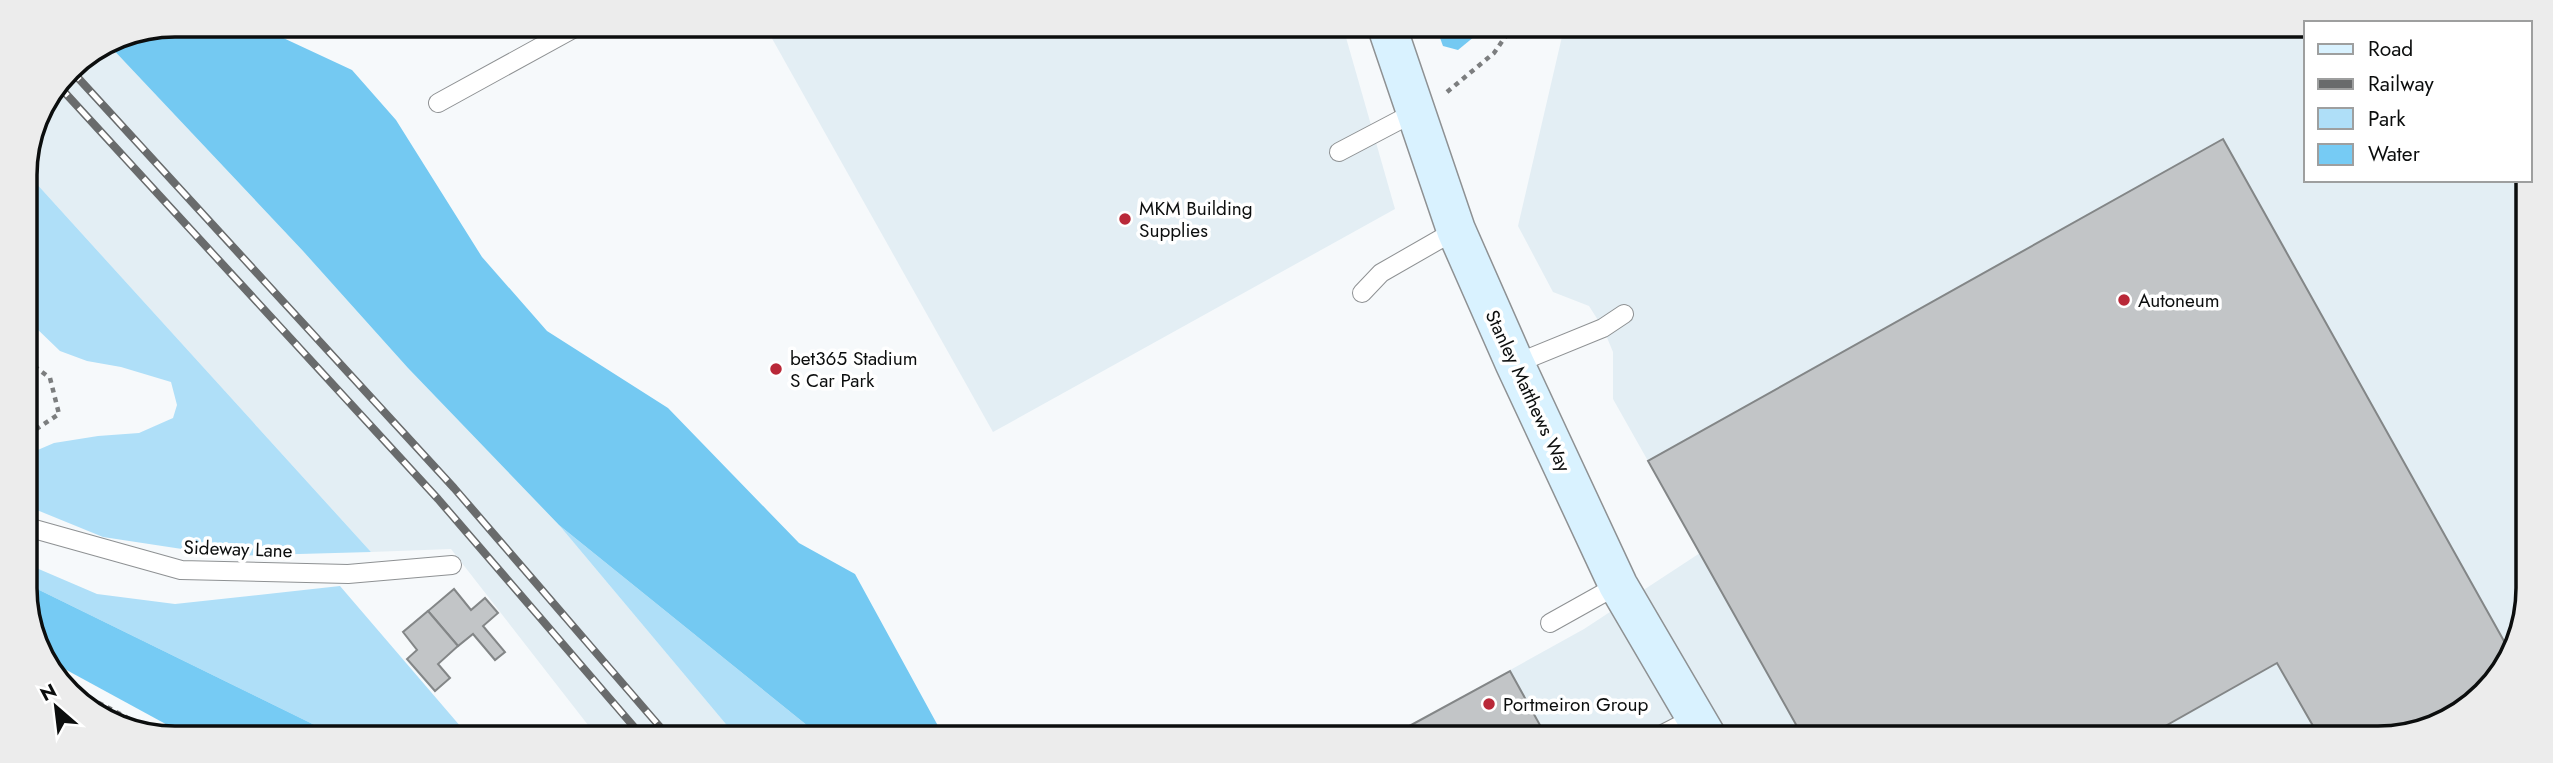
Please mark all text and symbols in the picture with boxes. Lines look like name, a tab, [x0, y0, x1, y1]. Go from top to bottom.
legend	[2304, 21, 2532, 182]
text: Road	[2368, 34, 2413, 64]
text: Railway	[2368, 69, 2434, 99]
text: Park	[2368, 104, 2406, 134]
text: Water	[2368, 139, 2421, 169]
place label: MKM Building Supplies	[1139, 195, 1253, 244]
marker: MKM Building Supplies	[1117, 211, 1133, 227]
place label: Autoneum	[2138, 287, 2220, 314]
marker: Autoneum	[2116, 292, 2132, 308]
street label: Stanley Matthews Way	[1479, 306, 1578, 477]
place label: bet365 Stadium S Car Park	[790, 345, 918, 394]
marker: bet365 Stadium S Car Park	[768, 361, 784, 377]
street label: Sideway Lane	[183, 534, 293, 564]
north arrow	[21, 672, 91, 742]
text: N	[35, 677, 61, 708]
place label: Portmeiron Group	[1503, 691, 1648, 718]
marker: Portmeiron Group	[1481, 696, 1497, 712]

